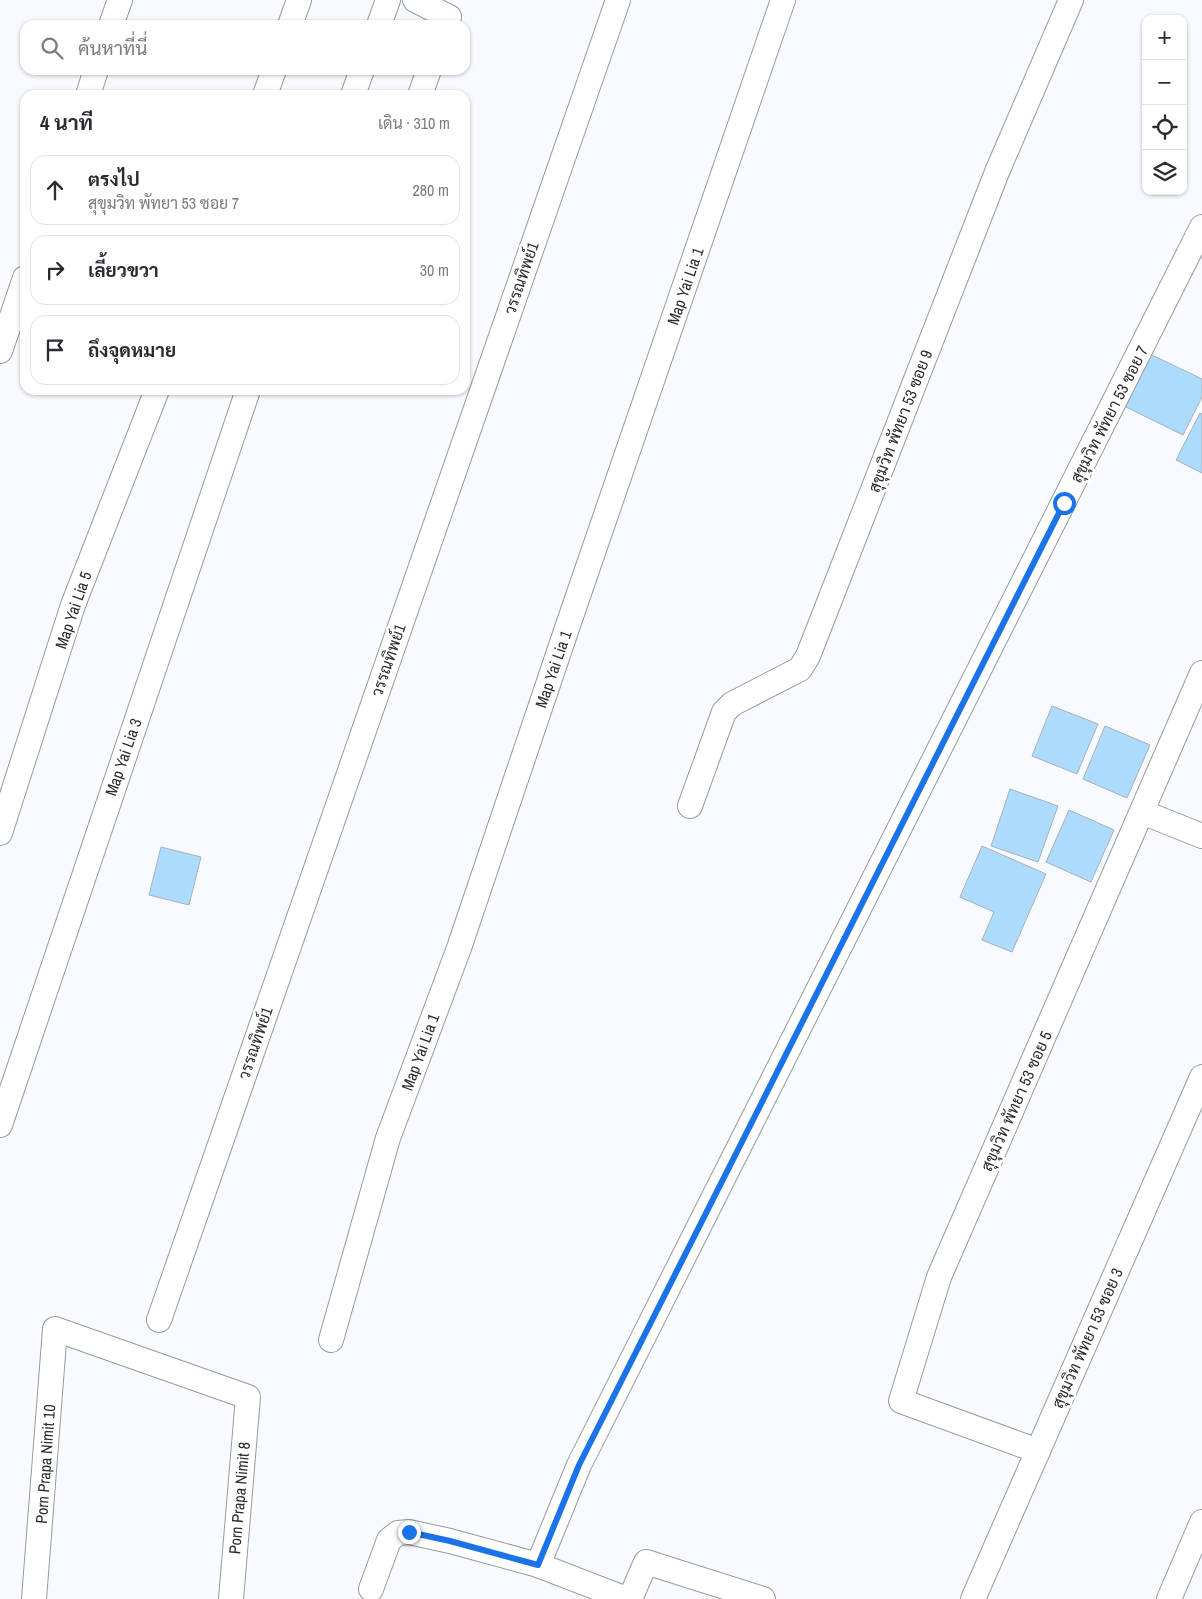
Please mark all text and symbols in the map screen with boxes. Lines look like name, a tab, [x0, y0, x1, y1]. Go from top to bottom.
map controls	[1142, 15, 1187, 195]
button: +	[1142, 15, 1187, 60]
search box	[20, 20, 470, 75]
icon: search	[38, 34, 66, 62]
text: ค้นหาที่นี่	[78, 35, 147, 61]
button: −	[1142, 60, 1187, 105]
button: locate	[1142, 105, 1187, 150]
text: 4 นาที	[40, 108, 93, 137]
text: เดิน · 310 m	[378, 112, 450, 134]
button: layers	[1142, 150, 1187, 195]
text: ตรงไป	[88, 166, 140, 192]
icon: ahead	[41, 176, 69, 204]
text: 280 m	[413, 179, 449, 201]
text: สุขุมวิท พัทยา 53 ซอย 7	[88, 192, 239, 214]
street label: วรรณทิพย์1	[497, 238, 544, 317]
street label: Map Yai Lia 1	[661, 244, 709, 328]
icon: right	[41, 256, 69, 284]
text: เลี้ยวขวา	[88, 257, 159, 283]
text: 30 m	[420, 259, 449, 281]
icon: arrive	[41, 336, 69, 364]
text: ถึงจุดหมาย	[88, 337, 176, 363]
street label: สุขุมวิท พัทยา 53 ซอย 7	[1065, 342, 1154, 487]
street label: สุขุมวิท พัทยา 53 ซอย 9	[863, 347, 938, 496]
route start	[1053, 492, 1076, 515]
street label: Map Yai Lia 5	[49, 568, 97, 652]
street label: วรรณทิพย์1	[364, 620, 411, 699]
street label: Map Yai Lia 1	[529, 627, 577, 711]
street label: Map Yai Lia 3	[99, 715, 147, 799]
street label: วรรณทิพย์1	[231, 1003, 278, 1082]
street label: Map Yai Lia 1	[396, 1010, 444, 1094]
street label: สุขุมวิท พัทยา 53 ซอย 5	[975, 1027, 1058, 1175]
street label: สุขุมวิท พัทยา 53 ซอย 3	[1046, 1264, 1129, 1412]
street label: Porn Prapa Nimit 10	[30, 1404, 60, 1524]
street label: Porn Prapa Nimit 8	[223, 1441, 255, 1555]
route end	[398, 1521, 421, 1544]

